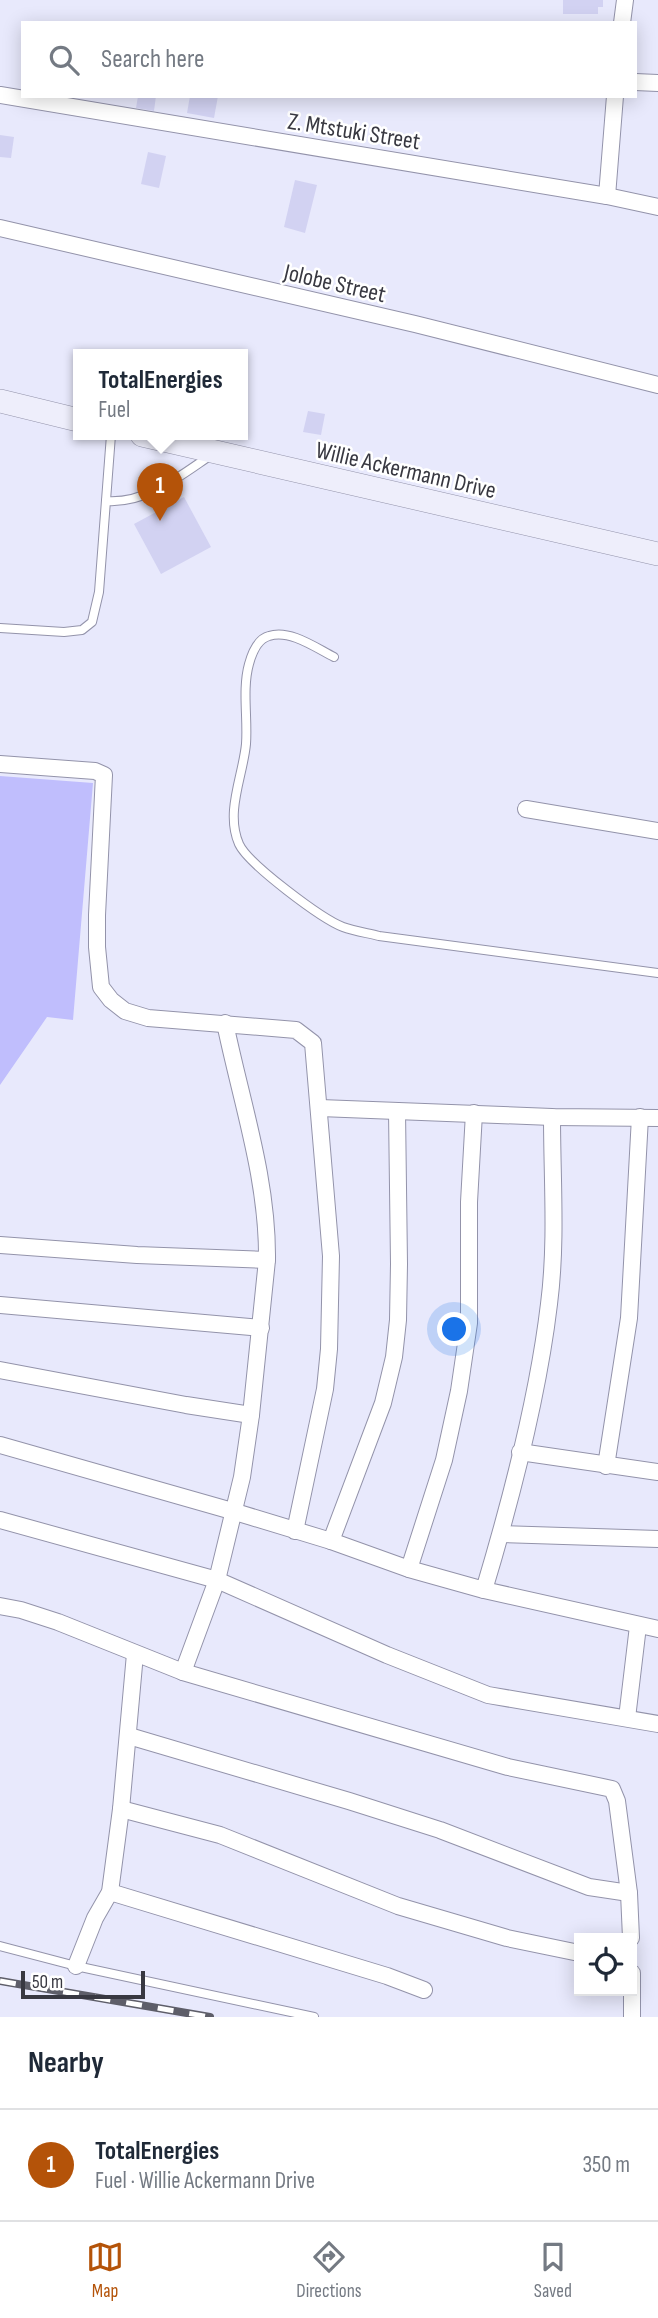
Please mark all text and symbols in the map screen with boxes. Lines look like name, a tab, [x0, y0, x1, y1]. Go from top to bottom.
search box	[21, 21, 637, 98]
icon: search	[45, 41, 83, 79]
text: Search here	[101, 44, 204, 75]
street label: Z. Mtstuki Street	[286, 107, 422, 156]
street label: Jolobe Street	[280, 258, 389, 309]
popup	[73, 349, 248, 440]
text: TotalEnergies	[98, 365, 223, 396]
text: Fuel	[98, 396, 130, 424]
street label: Willie Ackermann Drive	[313, 436, 499, 505]
pin: 1	[137, 463, 183, 521]
your location	[437, 1312, 471, 1346]
map controls	[574, 1933, 637, 1996]
button: locate	[574, 1933, 637, 1996]
scale bar	[21, 1968, 145, 2000]
text: 50 m	[32, 1971, 63, 1994]
text: Nearby	[28, 2045, 104, 2081]
text: TotalEnergies	[95, 2136, 219, 2167]
text: 1	[46, 2151, 56, 2179]
text: 350 m	[582, 2151, 630, 2179]
text: Fuel · Willie Ackermann Drive	[95, 2167, 315, 2195]
tab: Map	[86, 2238, 124, 2303]
tab: Directions	[296, 2238, 362, 2303]
tab: Saved	[534, 2238, 572, 2303]

